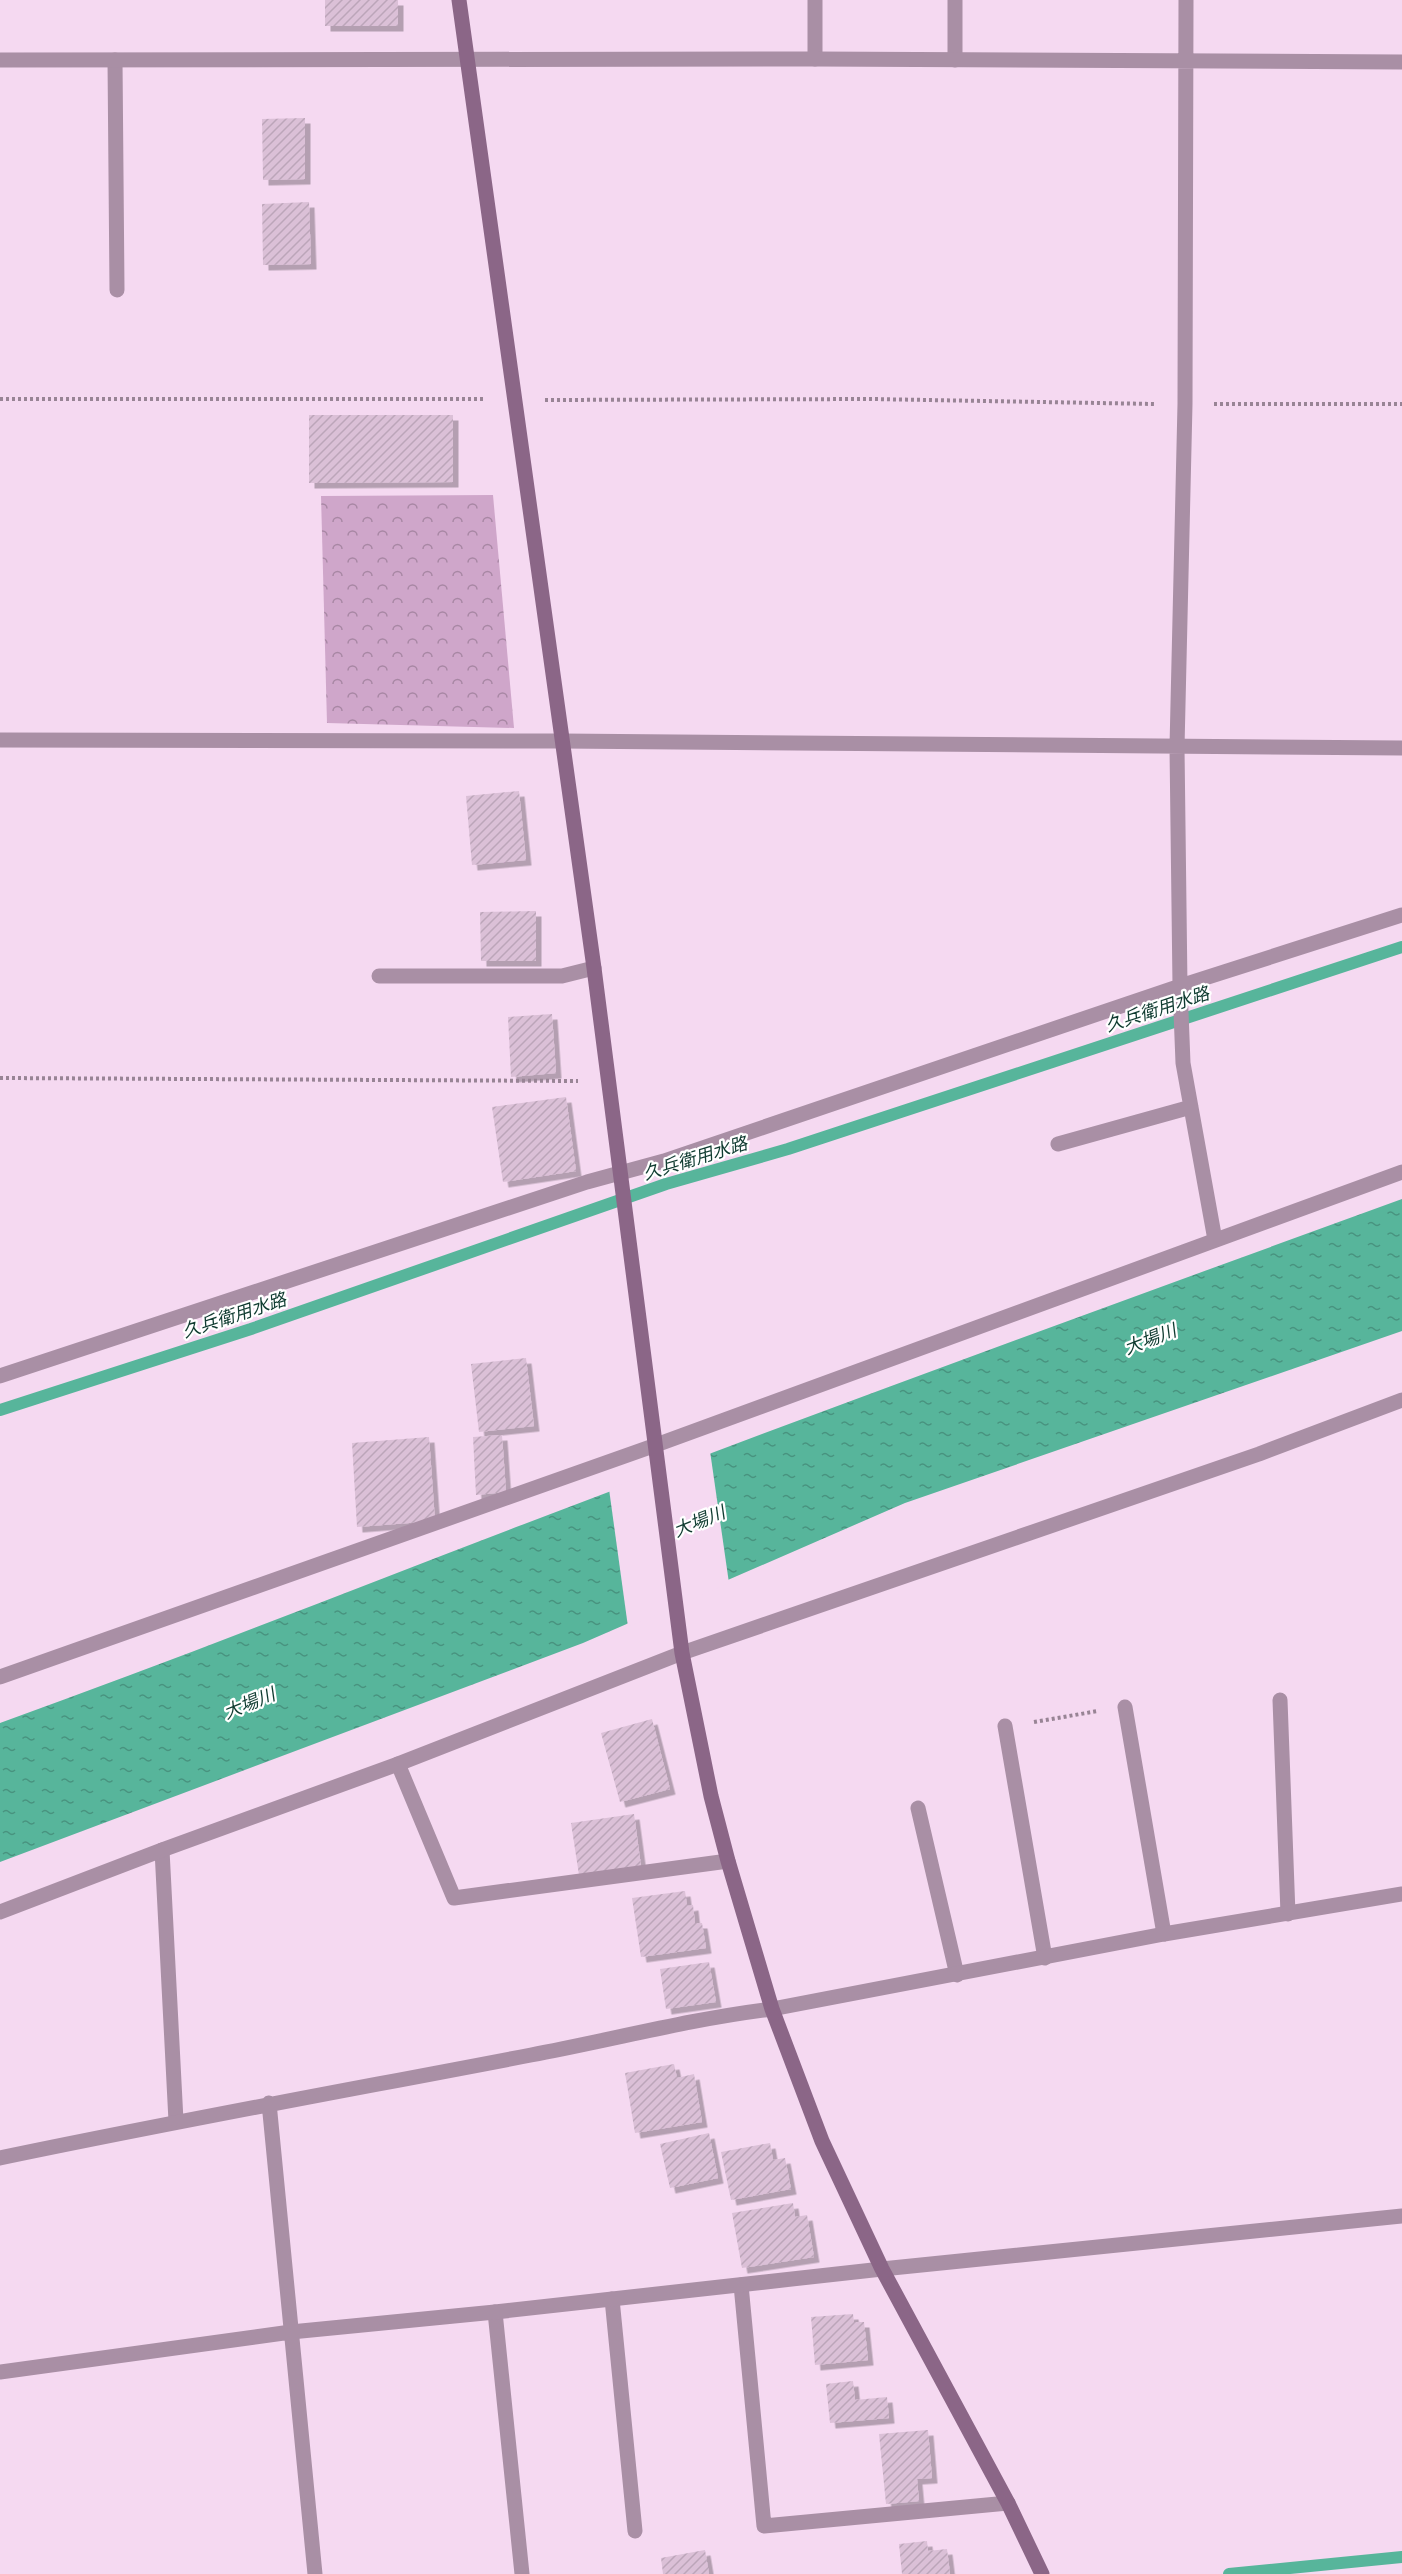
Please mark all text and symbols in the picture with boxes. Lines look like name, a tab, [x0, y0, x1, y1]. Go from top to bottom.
water label: 久兵衛用水路	[1101, 979, 1214, 1039]
water label: 久兵衛用水路	[639, 1129, 752, 1187]
water label: 久兵衛用水路	[178, 1285, 291, 1345]
water label: 大場川	[1120, 1316, 1182, 1361]
water label: 大場川	[669, 1498, 731, 1544]
water label: 大場川	[219, 1680, 281, 1726]

